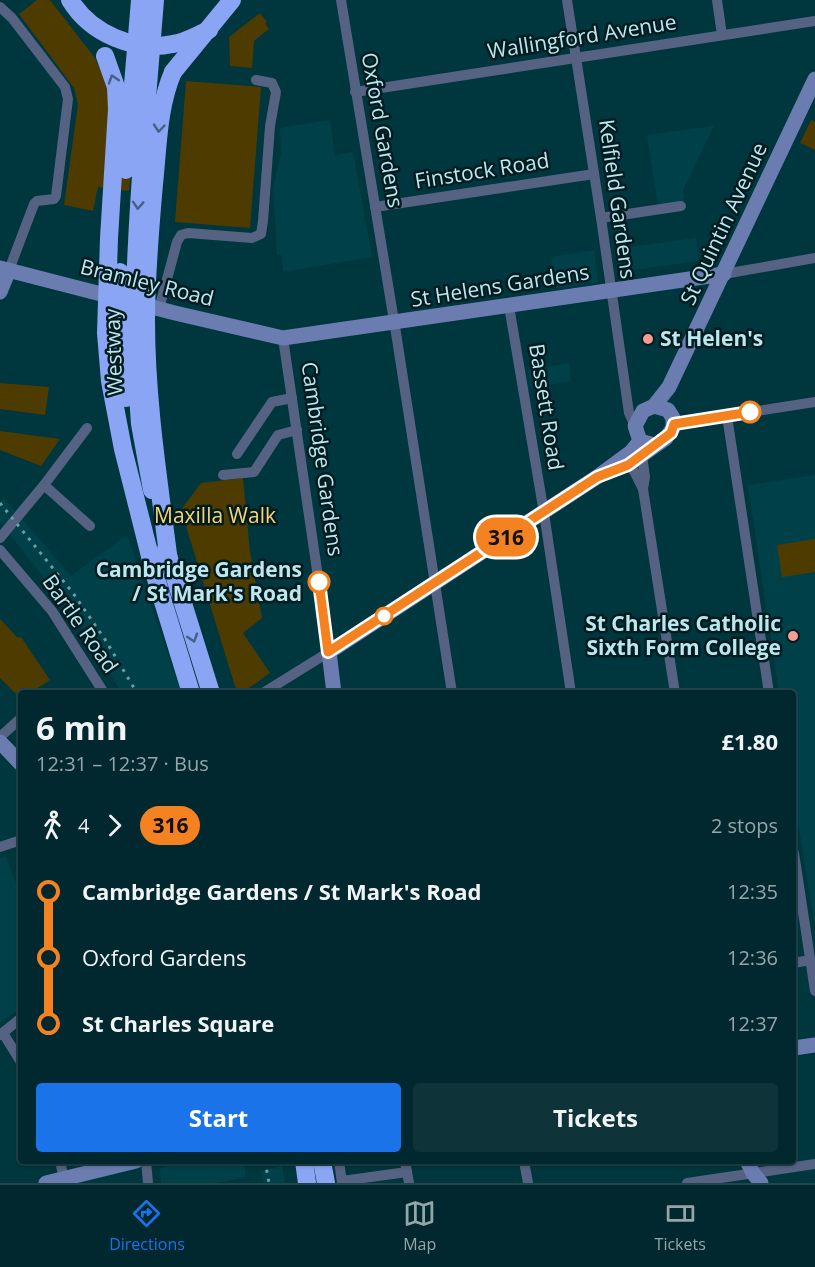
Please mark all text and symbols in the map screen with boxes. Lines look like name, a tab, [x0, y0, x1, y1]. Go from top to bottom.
street label: Wallingford Avenue	[485, 7, 678, 65]
street label: Oxford Gardens	[356, 50, 410, 210]
one-way arrow	[108, 74, 120, 85]
street label: Kelfield Gardens	[593, 117, 643, 280]
one-way arrow	[153, 124, 166, 133]
street label: St Quintin Avenue	[673, 138, 773, 309]
street label: Finstock Road	[413, 146, 551, 194]
one-way arrow	[132, 200, 145, 209]
street label: Bramley Road	[78, 252, 217, 312]
street label: St Helens Gardens	[409, 257, 591, 313]
street label: Westway	[97, 308, 129, 396]
place label: St Helen's	[660, 324, 763, 352]
marker: St Helen's	[641, 332, 655, 346]
street label: Bassett Road	[523, 342, 571, 472]
street label: Cambridge Gardens	[296, 360, 350, 558]
unlabelled marker	[739, 401, 761, 423]
park label: Maxilla Walk	[154, 501, 276, 529]
line badge: 316	[472, 518, 540, 556]
text: 316	[488, 523, 524, 551]
place label: Cambridge Gardens / St Mark's Road	[96, 555, 302, 607]
street label: Bartle Road	[37, 569, 125, 678]
marker: Cambridge Gardens / St Mark's Road	[308, 571, 330, 593]
unlabelled marker	[375, 607, 393, 625]
place label: St Charles Catholic Sixth Form College	[585, 609, 781, 661]
marker: St Charles Catholic Sixth Form College	[786, 629, 800, 643]
one-way arrow	[186, 632, 199, 643]
text: 6 min	[36, 705, 128, 750]
text: £1.80	[721, 726, 778, 756]
text: 12:31 – 12:37 · Bus	[36, 750, 209, 777]
icon: walk	[36, 809, 69, 842]
icon: forward	[98, 809, 131, 842]
text: 316	[152, 811, 188, 839]
text: 4	[78, 812, 89, 839]
text: 2 stops	[711, 812, 778, 839]
text: Cambridge Gardens / St Mark's Road	[82, 876, 482, 906]
text: 12:35	[727, 878, 778, 905]
text: Oxford Gardens	[82, 942, 246, 972]
text: 12:36	[727, 944, 778, 971]
text: St Charles Square	[82, 1008, 274, 1038]
text: 12:37	[727, 1010, 778, 1037]
button: Start	[36, 1083, 401, 1152]
button: Tickets	[413, 1083, 778, 1152]
tab: Directions	[109, 1197, 185, 1255]
tab: Map	[403, 1197, 436, 1255]
tab: Tickets	[655, 1197, 706, 1255]

